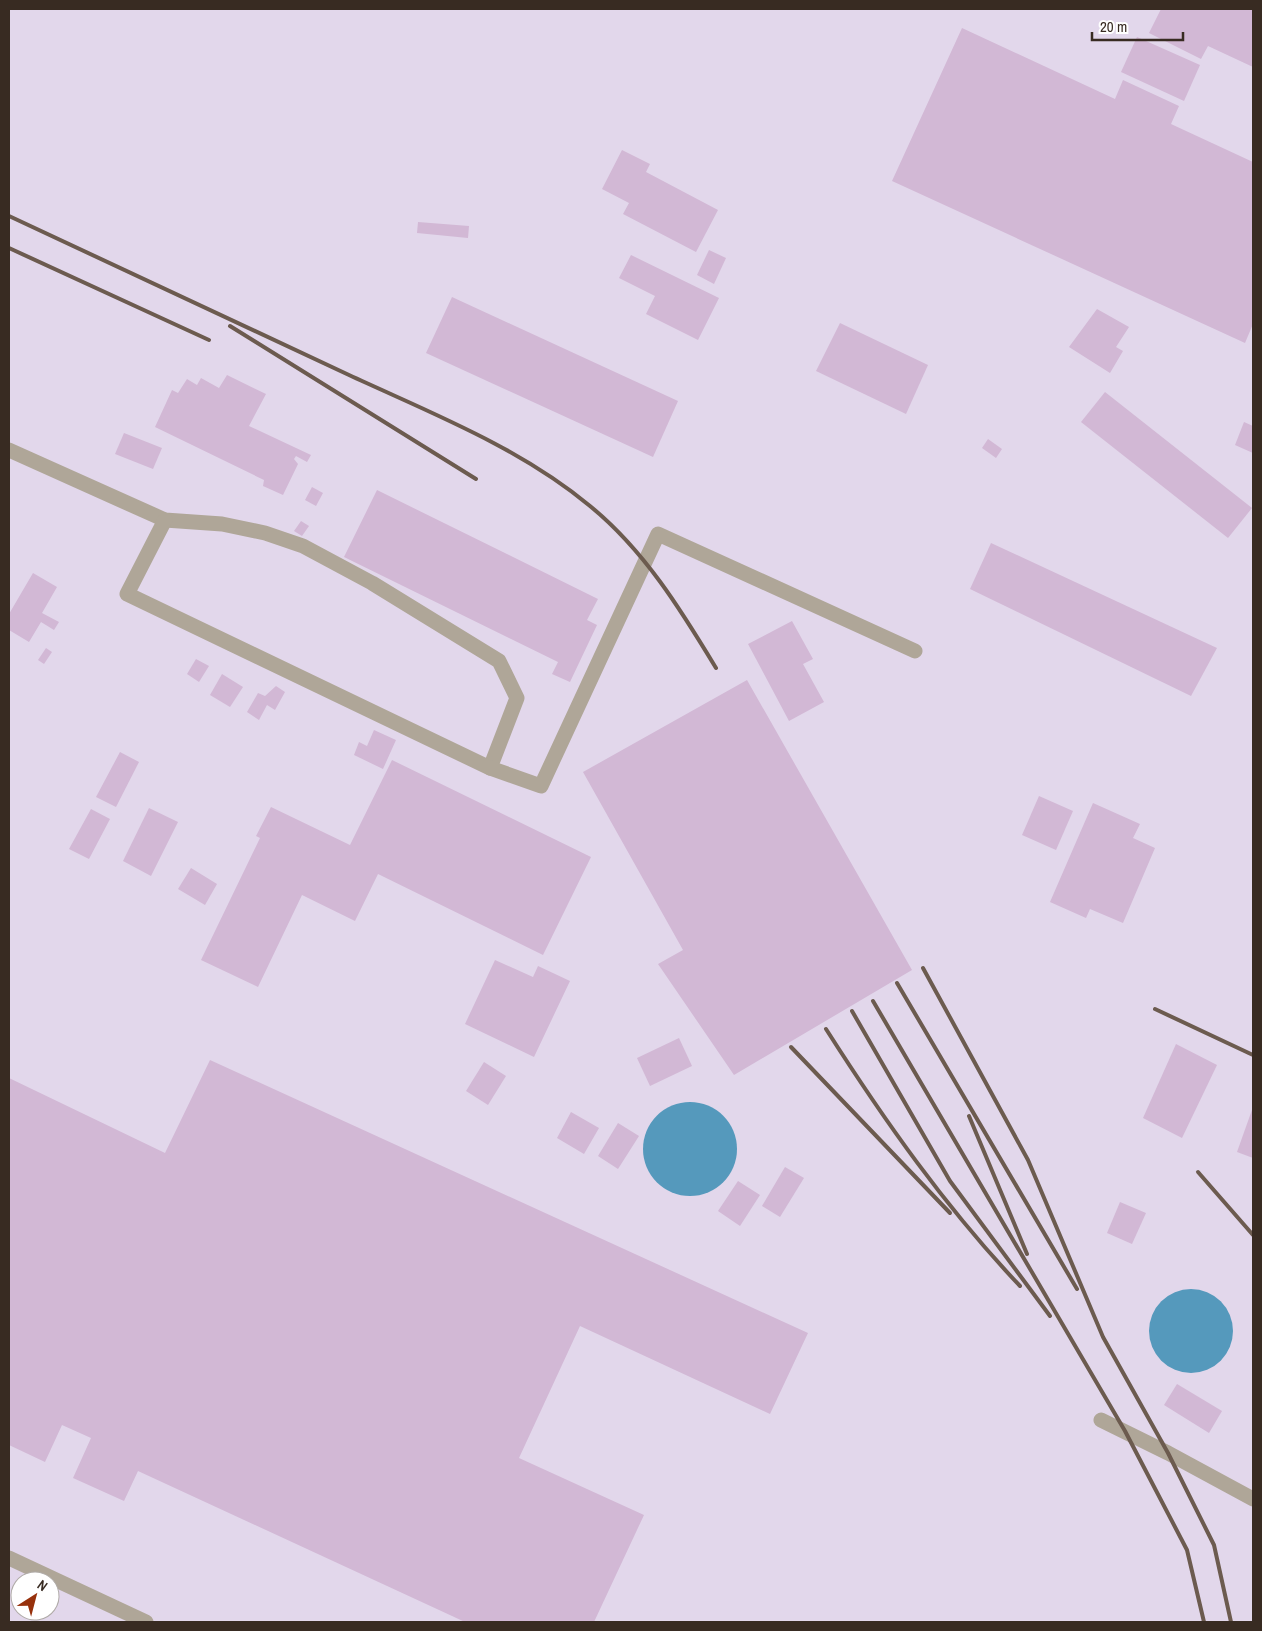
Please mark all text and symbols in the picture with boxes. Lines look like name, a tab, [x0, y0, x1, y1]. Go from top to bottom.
scale bar	[1092, 10, 1183, 42]
text: 20 m	[1100, 16, 1127, 37]
north arrow	[10, 1571, 60, 1621]
text: N	[34, 1576, 51, 1595]

